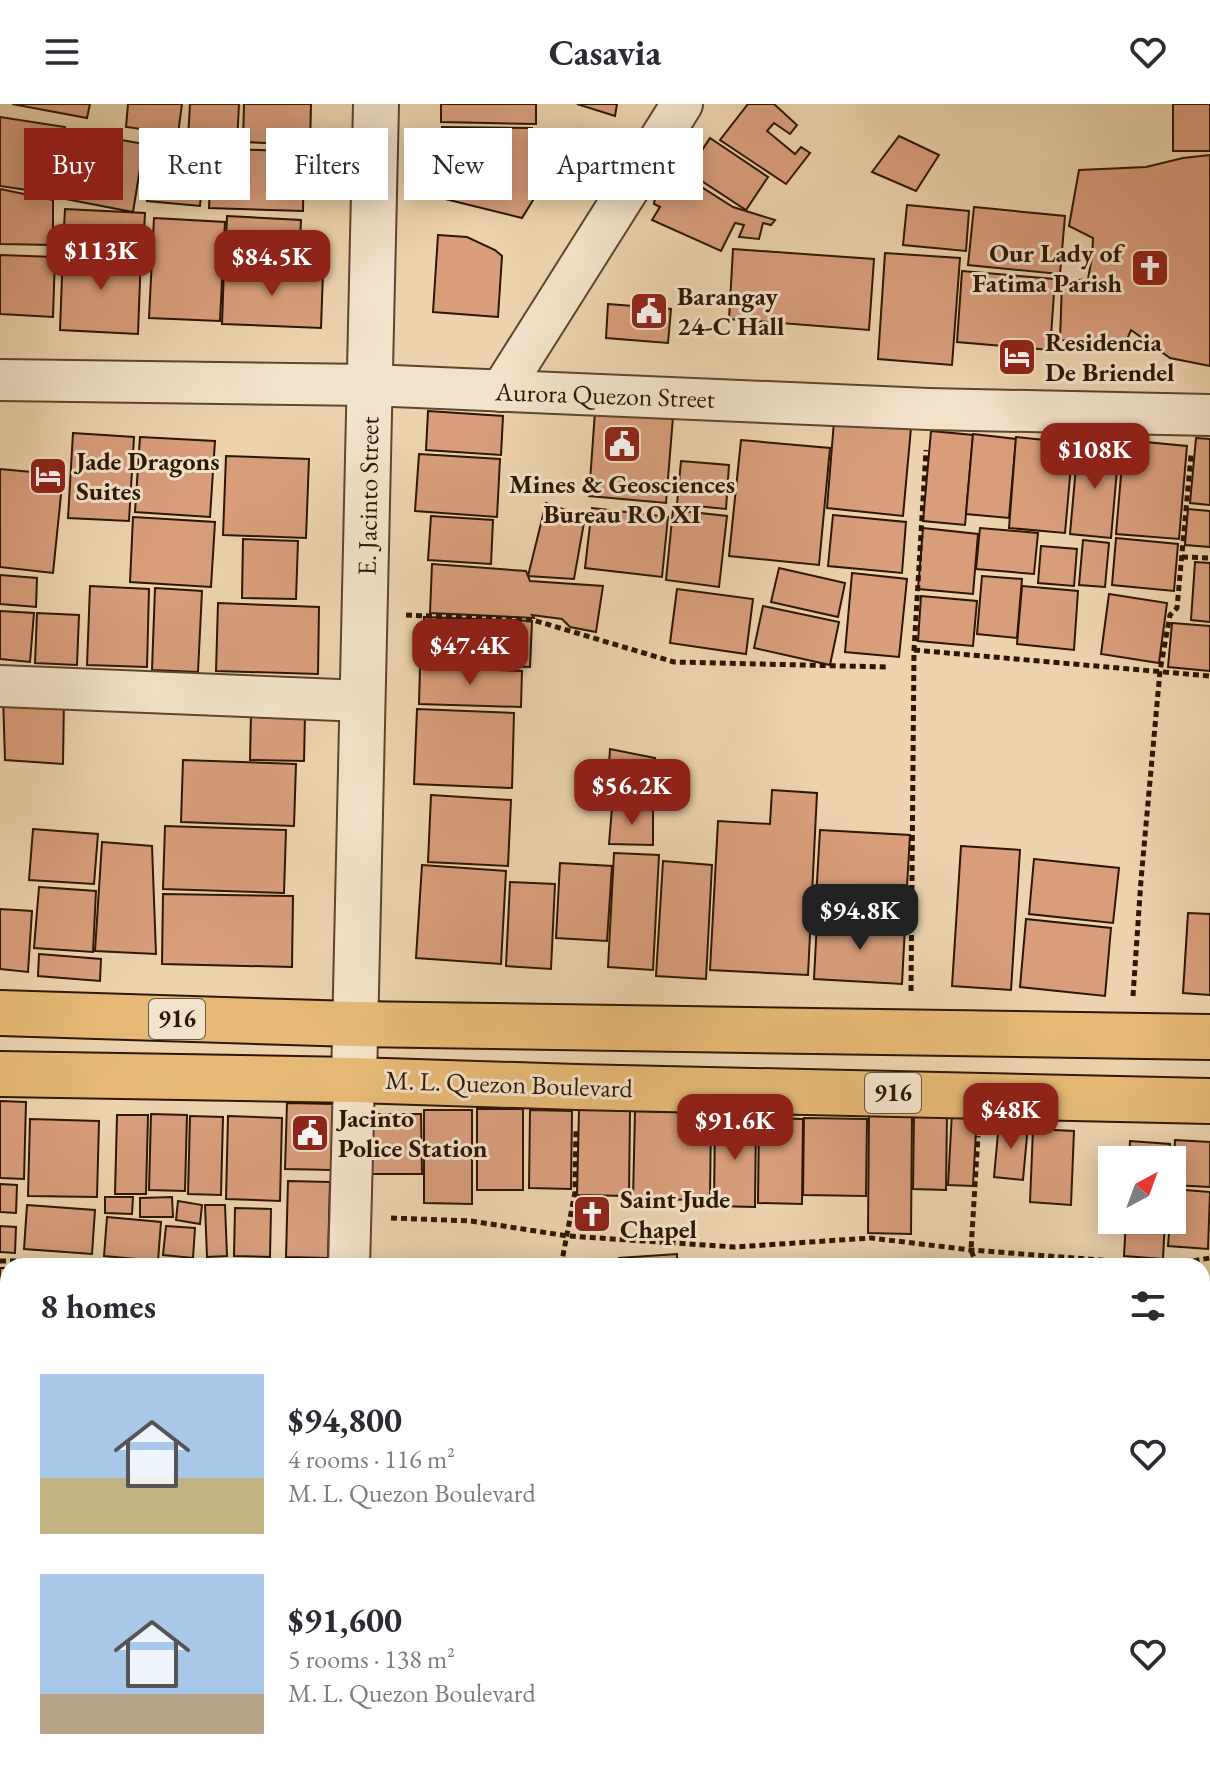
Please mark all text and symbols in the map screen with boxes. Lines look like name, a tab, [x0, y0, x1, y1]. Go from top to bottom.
text: Casavia	[549, 29, 661, 76]
icon: menu	[40, 30, 84, 74]
icon: heart	[1126, 30, 1170, 74]
chip: Buy	[24, 128, 123, 200]
chip: Rent	[139, 128, 250, 200]
chip: Filters	[266, 128, 388, 200]
chip: New	[404, 128, 512, 200]
chip: Apartment	[528, 128, 703, 200]
pin: $113K	[45, 224, 157, 292]
pin: $84.5K	[207, 230, 337, 298]
text: $113K	[64, 233, 138, 267]
place label: Our Lady of Fatima Parish	[972, 236, 1126, 300]
text: $84.5K	[232, 239, 312, 273]
church icon: Our Lady of Fatima Parish	[1129, 247, 1171, 289]
place label: Barangay 24-C Hall	[677, 279, 784, 343]
public building icon: Barangay 24-C Hall	[628, 290, 670, 332]
place label: Residencia De Briendel	[1045, 325, 1174, 389]
hotel icon: Residencia De Briendel	[996, 336, 1038, 378]
street label: Aurora Quezon Street	[494, 374, 715, 416]
street label: E. Jacinto Street	[350, 416, 386, 576]
public building icon: Mines & Geosciences Bureau RO XI	[601, 423, 643, 465]
pin: $108K	[1039, 423, 1151, 491]
text: $108K	[1058, 432, 1132, 466]
place label: Jade Dragons Suites	[73, 444, 220, 508]
hotel icon: Jade Dragons Suites	[27, 455, 69, 497]
place label: Mines & Geosciences Bureau RO XI	[509, 467, 735, 531]
pin: $47.4K	[405, 619, 535, 687]
text: $47.4K	[430, 628, 510, 662]
pin: $56.2K	[567, 759, 697, 827]
text: $56.2K	[592, 768, 672, 802]
pin: $94.8K	[795, 884, 925, 952]
text: $94.8K	[820, 893, 900, 927]
road number: 916	[149, 999, 205, 1039]
street label: M. L. Quezon Boulevard	[385, 1063, 634, 1105]
road number: 916	[865, 1073, 921, 1113]
pin: $48K	[964, 1083, 1058, 1151]
text: $48K	[981, 1092, 1041, 1126]
pin: $91.6K	[670, 1094, 800, 1162]
place label: Jacinto Police Station	[335, 1101, 488, 1165]
text: $91.6K	[695, 1103, 775, 1137]
public building icon: Jacinto Police Station	[289, 1112, 331, 1154]
north arrow	[1098, 1146, 1186, 1234]
map controls	[1098, 1146, 1186, 1234]
place label: Saint Jude Chapel	[620, 1182, 730, 1246]
church icon: Saint Jude Chapel	[571, 1193, 613, 1235]
text: 8 homes	[40, 1284, 156, 1328]
icon: filters	[1126, 1284, 1170, 1328]
text: $94,800	[288, 1398, 402, 1442]
icon: home	[104, 1406, 200, 1502]
icon: heart	[1126, 1432, 1170, 1476]
text: 4 rooms · 116 m²	[288, 1442, 455, 1476]
text: M. L. Quezon Boulevard	[288, 1476, 536, 1510]
text: $91,600	[288, 1598, 402, 1642]
icon: home	[104, 1606, 200, 1702]
icon: heart	[1126, 1632, 1170, 1676]
text: 5 rooms · 138 m²	[288, 1642, 455, 1676]
text: M. L. Quezon Boulevard	[288, 1676, 536, 1710]

